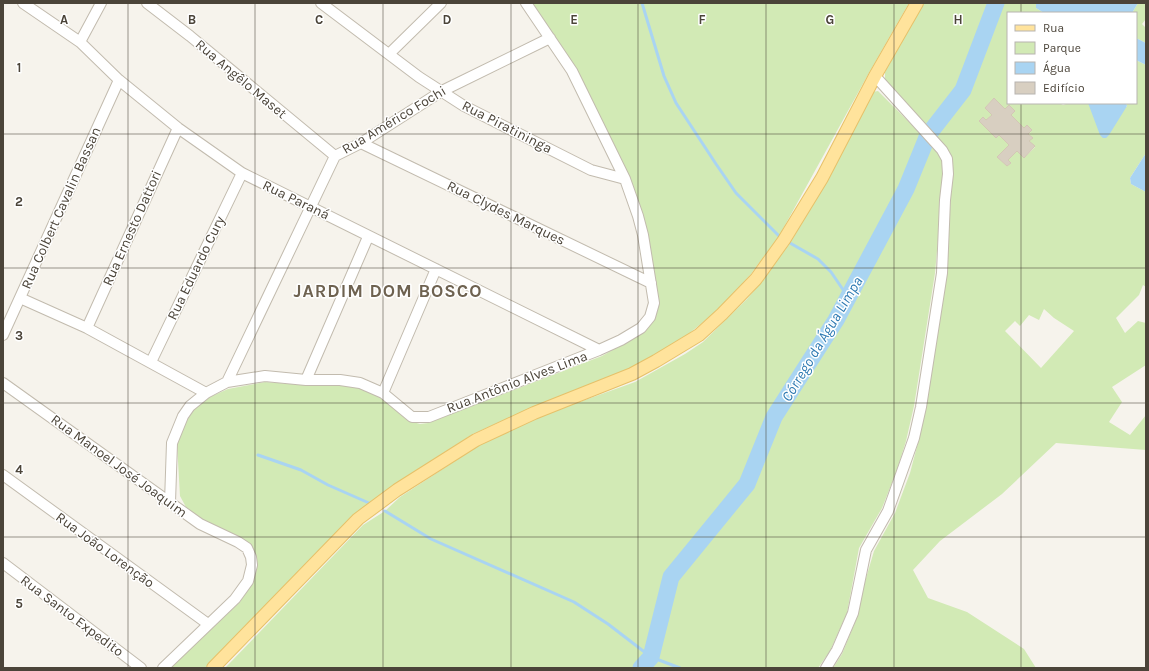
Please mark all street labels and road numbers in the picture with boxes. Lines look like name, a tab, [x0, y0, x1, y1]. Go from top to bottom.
street label: Rua Angêlo Maset	[192, 36, 290, 122]
street label: Rua Américo Fochi	[339, 82, 449, 158]
street label: Rua Piratininga	[459, 97, 555, 157]
street label: Rua Colbert Cavalin Bassan	[18, 124, 104, 292]
street label: Rua Ernesto Dattori	[99, 168, 165, 288]
street label: Rua Paraná	[260, 176, 332, 224]
street label: Rua Clydes Marques	[444, 177, 568, 249]
street label: Rua Eduardo Cury	[164, 213, 229, 323]
street label: Rua Antônio Alves Lima	[444, 347, 590, 417]
street label: Rua Manoel José Joaquim	[48, 411, 190, 521]
street label: Rua João Lorenção	[52, 509, 158, 591]
street label: Rua Santo Expedito	[17, 572, 127, 660]

